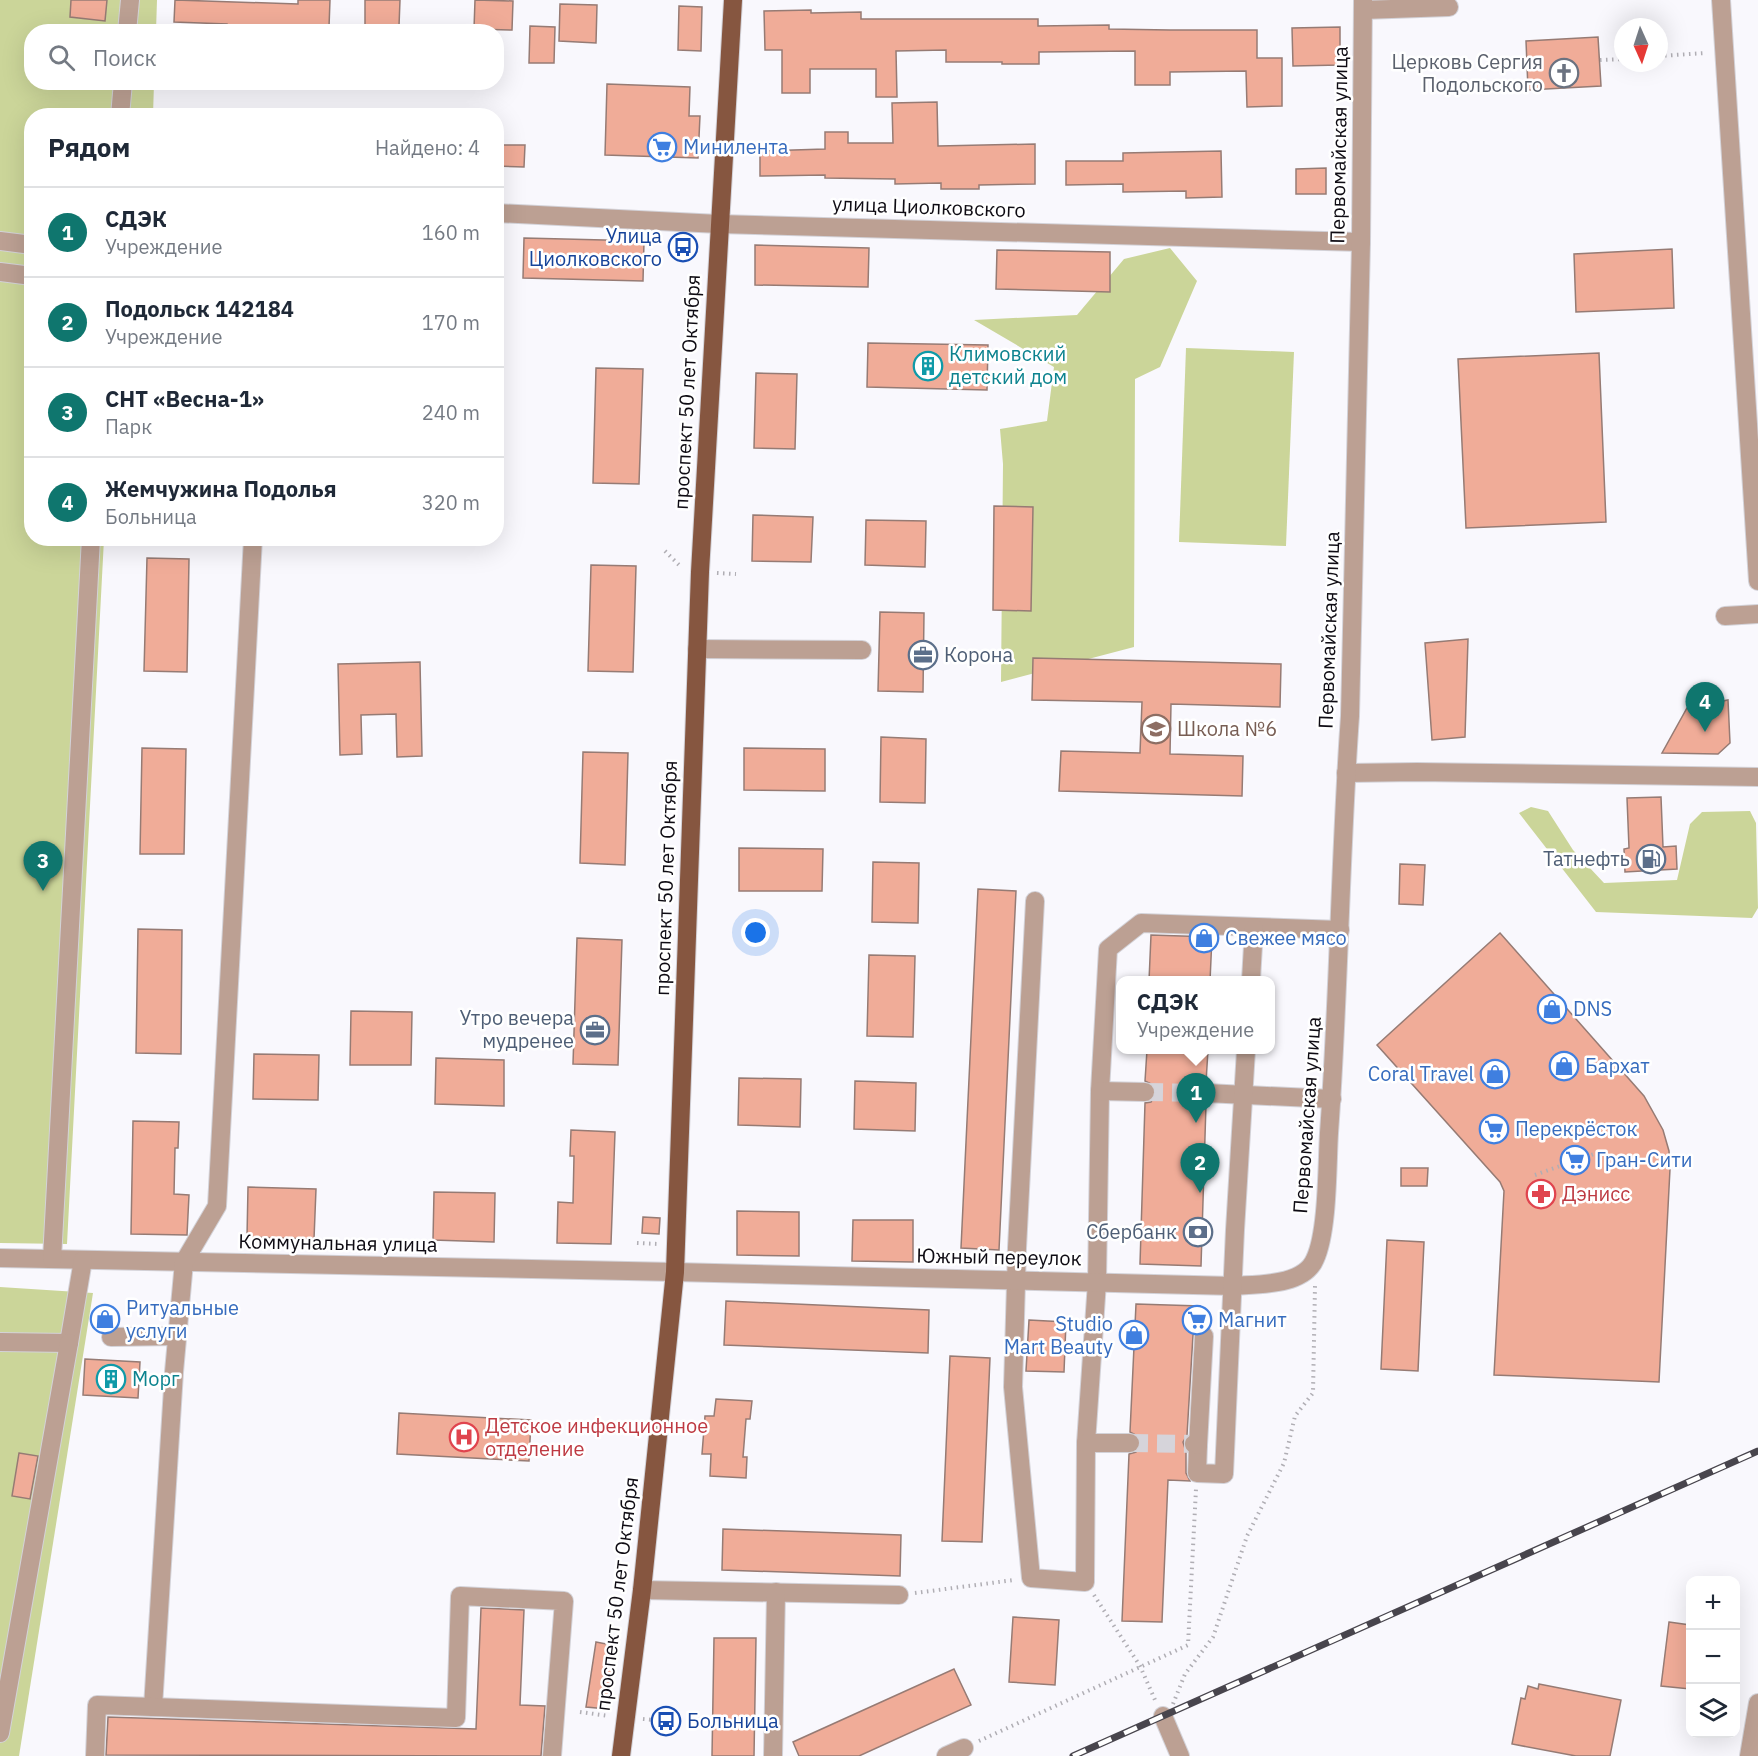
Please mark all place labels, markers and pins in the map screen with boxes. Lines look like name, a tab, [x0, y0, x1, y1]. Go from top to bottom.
place label: Церковь Сергия Подольского	[1392, 48, 1543, 98]
church icon: Церковь Сергия Подольского	[1548, 57, 1580, 89]
supermarket icon: Минилента	[646, 131, 678, 163]
place label: Минилента	[683, 133, 789, 160]
place label: Улица Циолковского	[529, 222, 662, 272]
bus stop icon: Улица Циолковского	[667, 231, 699, 263]
place label: Климовский детский дом	[949, 340, 1067, 390]
building icon: Климовский детский дом	[912, 350, 944, 382]
office icon: Корона	[907, 639, 939, 671]
place label: Корона	[944, 641, 1014, 668]
pin: 4	[1686, 682, 1724, 732]
school or university icon: Школа №6	[1140, 713, 1172, 745]
place label: Школа №6	[1177, 715, 1277, 742]
pin: 3	[24, 842, 63, 891]
fuel station icon: Татнефть	[1635, 843, 1667, 875]
place label: Татнефть	[1543, 845, 1630, 872]
shop icon: Свежее мясо	[1188, 922, 1220, 954]
place label: Свежее мясо	[1225, 924, 1347, 951]
shop icon: DNS	[1536, 993, 1568, 1025]
place label: DNS	[1573, 995, 1612, 1022]
place label: Утро вечера мудренее	[459, 1004, 574, 1054]
office icon: Утро вечера мудренее	[579, 1014, 611, 1046]
shop icon: Бархат	[1548, 1050, 1580, 1082]
place label: Бархат	[1585, 1052, 1650, 1079]
shop icon: Coral Travel	[1479, 1058, 1511, 1090]
place label: Coral Travel	[1368, 1060, 1474, 1087]
pin: 1	[1176, 1074, 1216, 1123]
supermarket icon: Перекрёсток	[1478, 1113, 1510, 1145]
place label: Перекрёсток	[1515, 1115, 1638, 1142]
pin: 2	[1180, 1144, 1220, 1193]
supermarket icon: Гран-Сити	[1559, 1144, 1591, 1176]
place label: Гран-Сити	[1596, 1146, 1692, 1173]
pharmacy icon: Дэнисс	[1525, 1178, 1557, 1210]
place label: Дэнисс	[1562, 1180, 1630, 1207]
bank icon: Сбербанк	[1182, 1216, 1214, 1248]
place label: Сбербанк	[1086, 1218, 1177, 1245]
place label: Ритуальные услуги	[126, 1294, 239, 1344]
shop icon: Ритуальные услуги	[89, 1303, 121, 1335]
supermarket icon: Магнит	[1181, 1304, 1213, 1336]
place label: Магнит	[1218, 1306, 1287, 1333]
place label: Studio Mart Beauty	[1004, 1310, 1113, 1360]
shop icon: Studio Mart Beauty	[1118, 1319, 1150, 1351]
building icon: Морг	[95, 1363, 127, 1395]
place label: Морг	[132, 1365, 180, 1392]
place label: Детское инфекционное отделение	[485, 1412, 708, 1462]
hospital icon: Детское инфекционное отделение	[448, 1421, 480, 1453]
bus stop icon: Больница	[650, 1705, 682, 1737]
place label: Больница	[687, 1707, 779, 1734]

